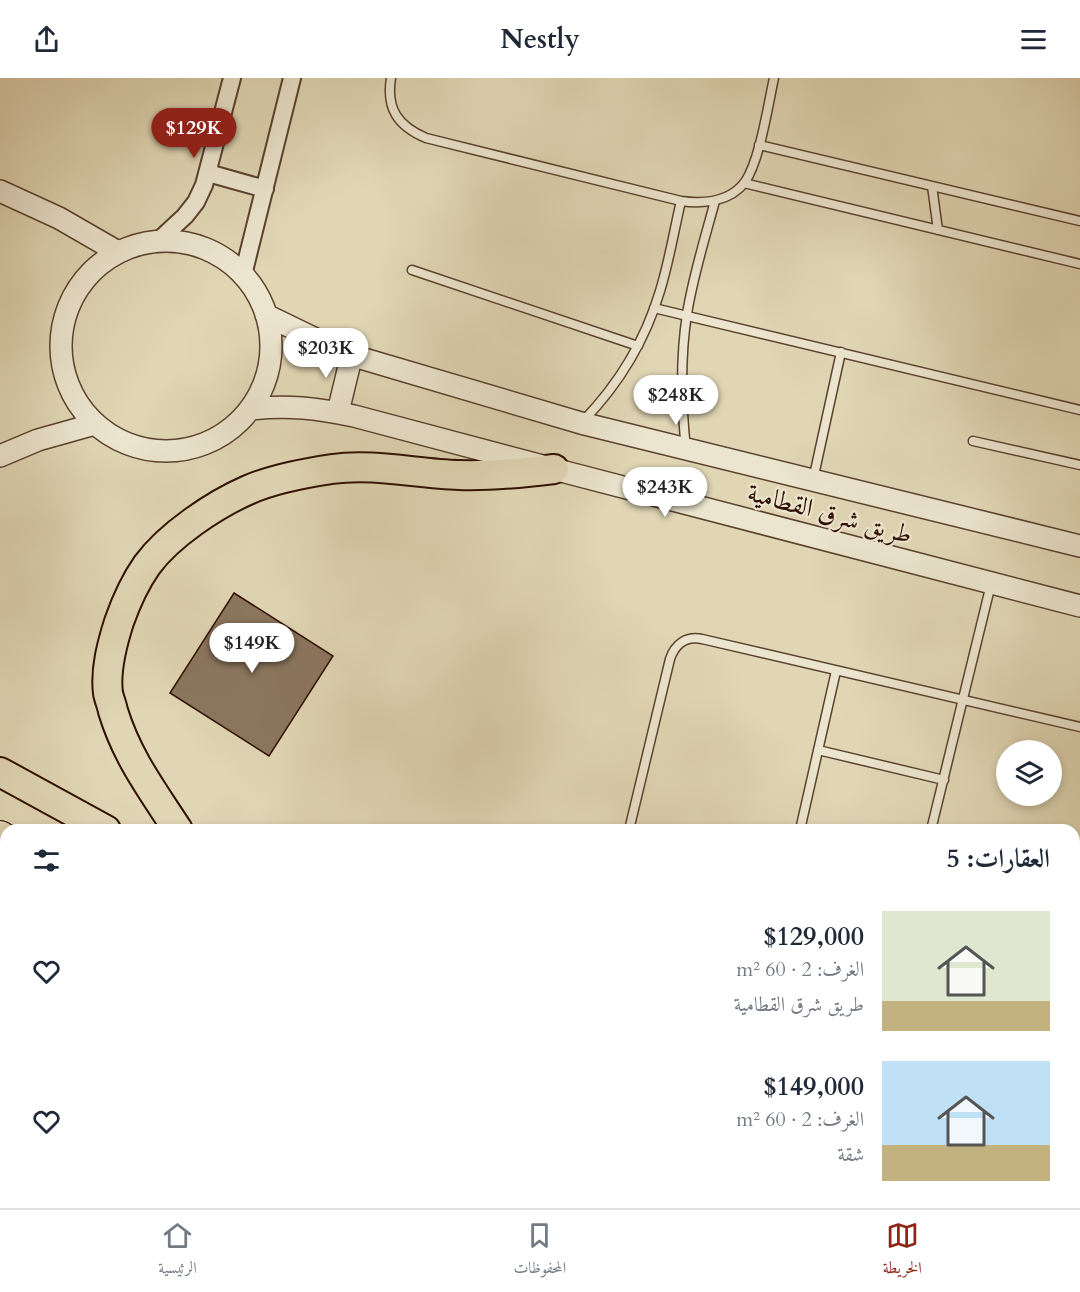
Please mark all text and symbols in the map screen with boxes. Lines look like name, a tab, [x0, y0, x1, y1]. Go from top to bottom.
text: Nestly	[500, 21, 580, 58]
icon: share	[30, 23, 63, 56]
icon: menu	[1017, 23, 1050, 56]
pin: $129K	[152, 108, 236, 159]
text: $129K	[165, 114, 223, 141]
pin: $203K	[284, 328, 368, 379]
text: $203K	[297, 334, 355, 361]
pin: $248K	[634, 375, 718, 426]
text: $248K	[647, 381, 705, 408]
pin: $243K	[623, 467, 707, 518]
text: $243K	[636, 473, 694, 500]
street label: طريق شرق القطامية	[744, 475, 916, 552]
pin: $149K	[210, 623, 294, 674]
text: $149K	[223, 629, 281, 656]
map controls	[996, 740, 1062, 806]
button: layers	[996, 740, 1062, 806]
text: العقارات: 5	[947, 841, 1050, 876]
icon: filters	[30, 844, 63, 877]
text: $129,000	[763, 919, 864, 954]
icon: home	[930, 935, 1002, 1007]
icon: heart	[30, 955, 63, 988]
text: الغرف: 2 · 60 m²	[736, 956, 864, 983]
text: طريق شرق القطامية	[734, 991, 864, 1018]
text: $149,000	[763, 1069, 864, 1104]
icon: home	[930, 1085, 1002, 1157]
icon: heart	[30, 1105, 63, 1138]
text: الغرف: 2 · 60 m²	[736, 1106, 864, 1133]
text: شقة	[838, 1141, 864, 1168]
tab: الرئيسية	[158, 1219, 197, 1283]
tab: المحفوظات	[513, 1219, 566, 1283]
tab: الخريطة	[883, 1219, 922, 1283]

